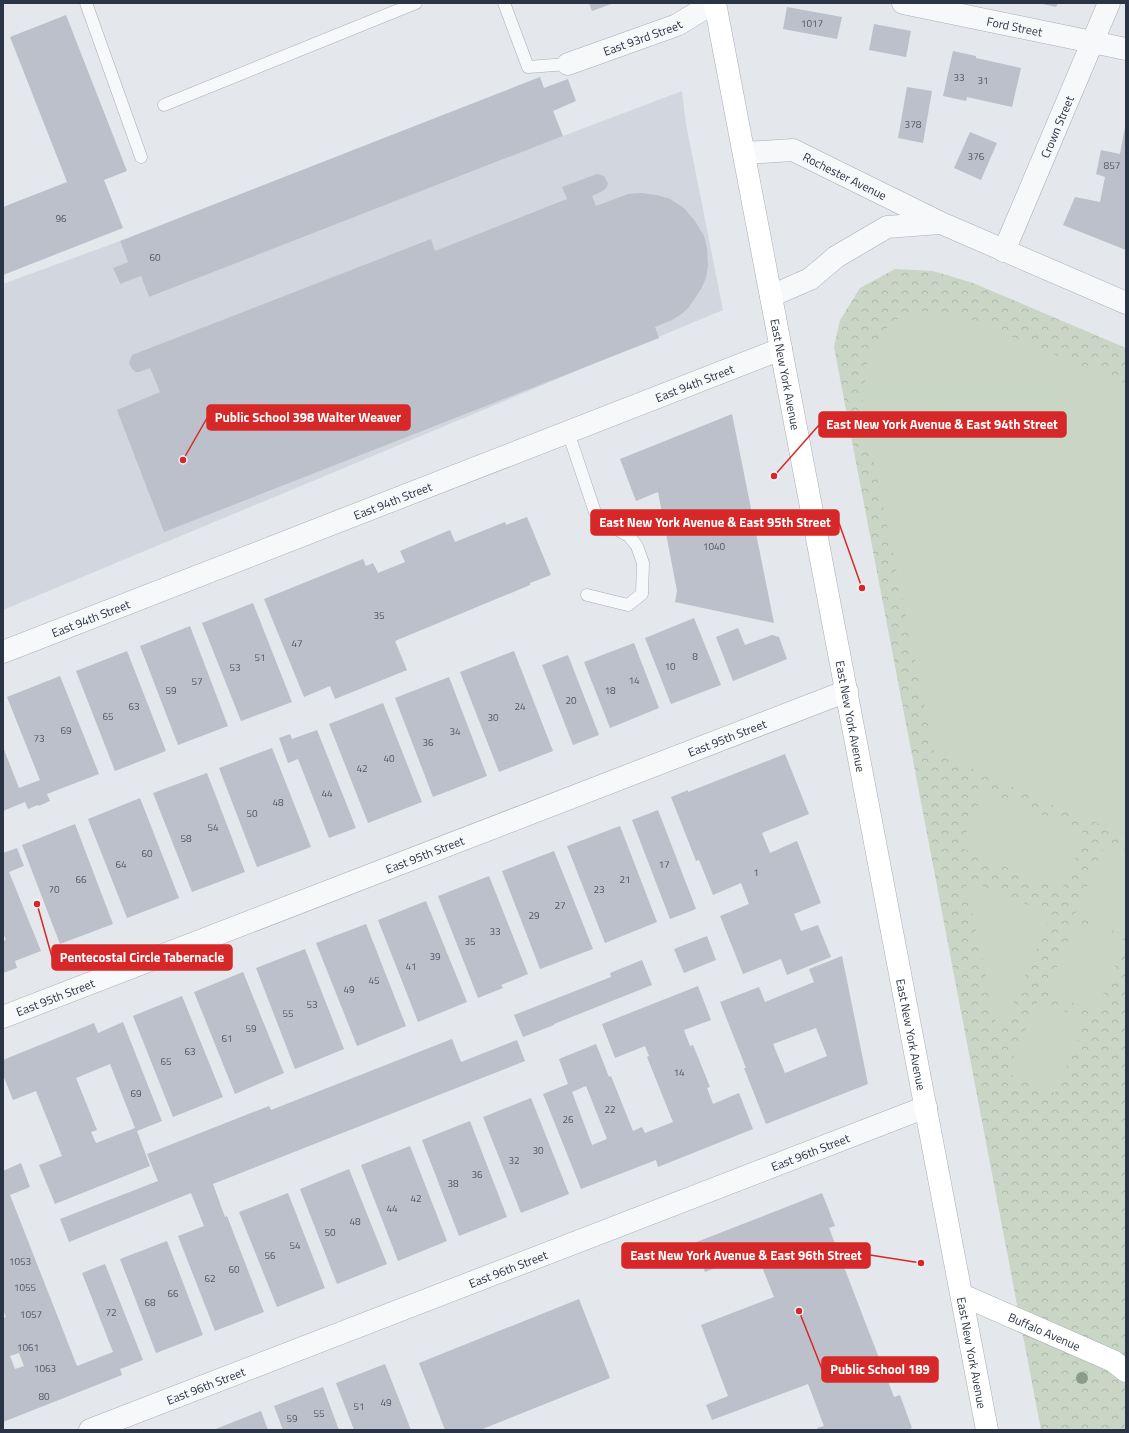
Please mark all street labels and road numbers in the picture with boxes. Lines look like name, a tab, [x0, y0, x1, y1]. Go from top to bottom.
street label: Ford Street	[985, 11, 1045, 41]
street label: East 93rd Street	[600, 14, 686, 60]
street label: Crown Street	[1035, 92, 1079, 161]
street label: Rochester Avenue	[800, 147, 890, 204]
street label: East New York Avenue	[766, 317, 806, 432]
street label: East 94th Street	[652, 359, 737, 407]
street label: East 94th Street	[350, 476, 435, 524]
street label: East 94th Street	[49, 594, 133, 642]
street label: East New York Avenue	[831, 659, 871, 773]
street label: East 95th Street	[685, 713, 770, 761]
street label: East 95th Street	[383, 830, 467, 878]
street label: East 95th Street	[13, 973, 98, 1021]
street label: East New York Avenue	[892, 977, 932, 1092]
street label: East 96th Street	[768, 1128, 853, 1176]
street label: East 96th Street	[466, 1244, 551, 1292]
street label: East New York Avenue	[952, 1295, 992, 1410]
street label: Buffalo Avenue	[1005, 1307, 1084, 1355]
street label: East 96th Street	[164, 1361, 248, 1409]

